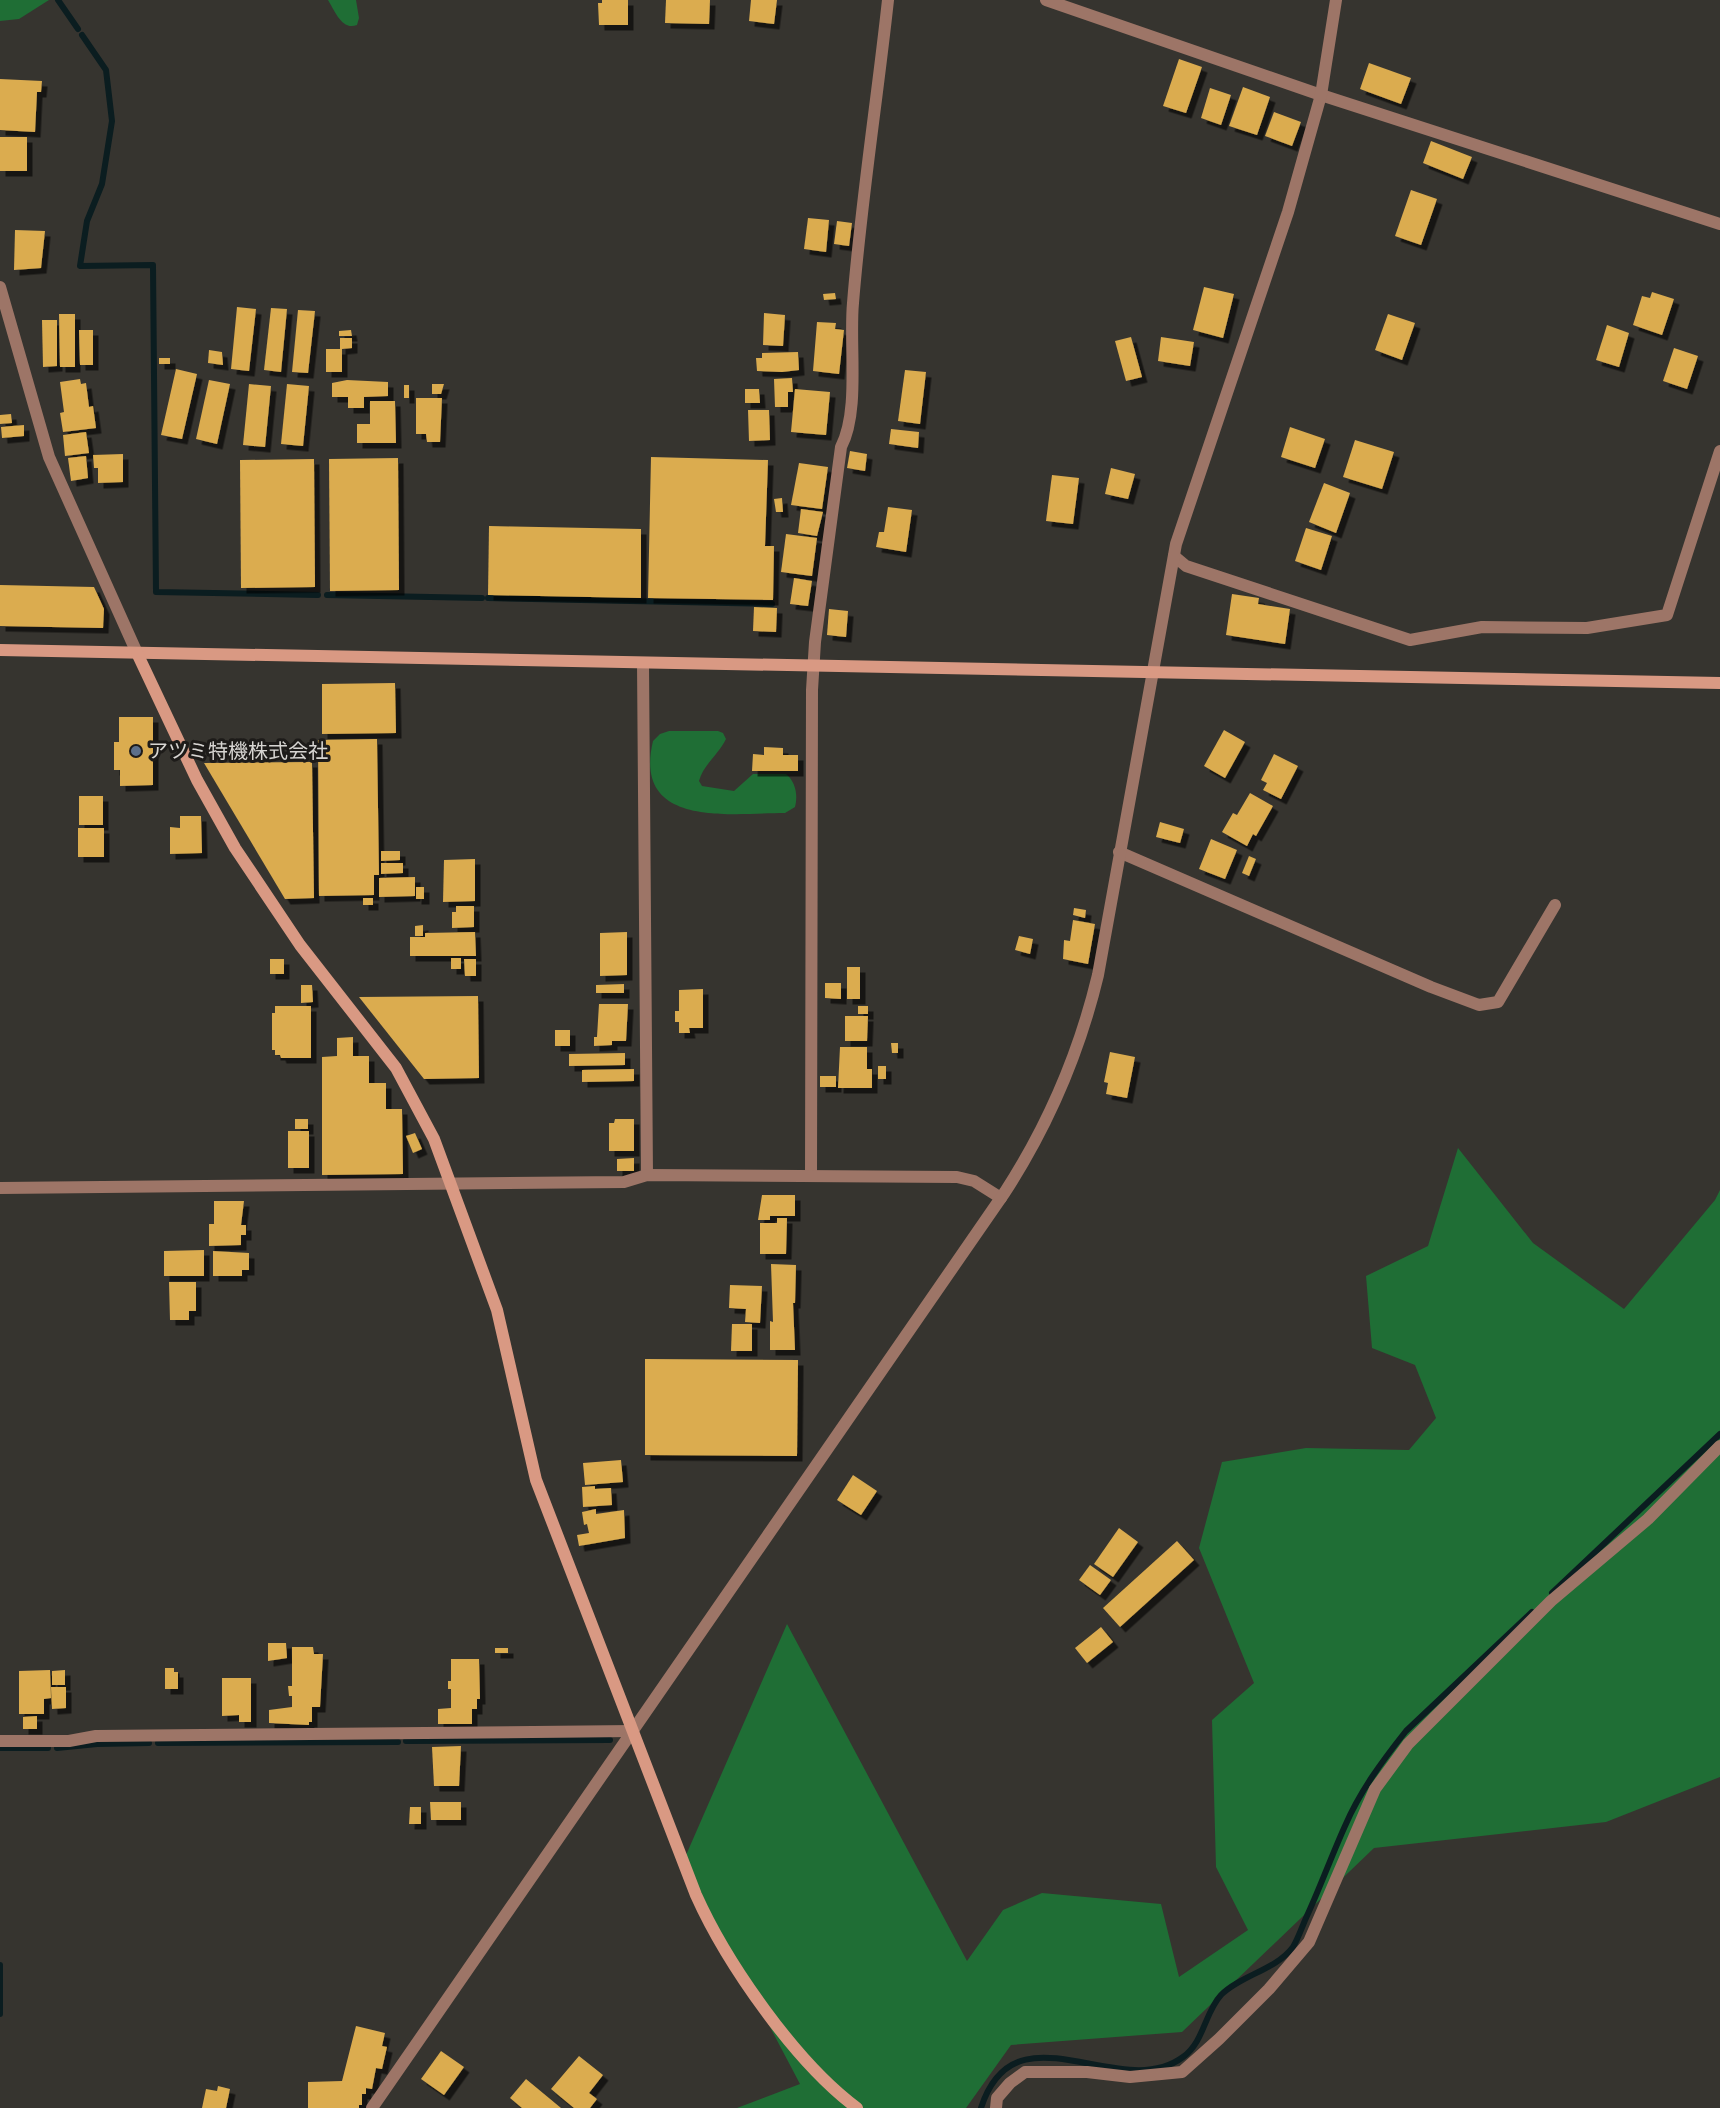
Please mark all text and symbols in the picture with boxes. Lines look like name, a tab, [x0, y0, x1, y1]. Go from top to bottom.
place label: アツミ特機株式会社	[148, 737, 328, 765]
marker: アツミ特機株式会社	[129, 744, 143, 758]

